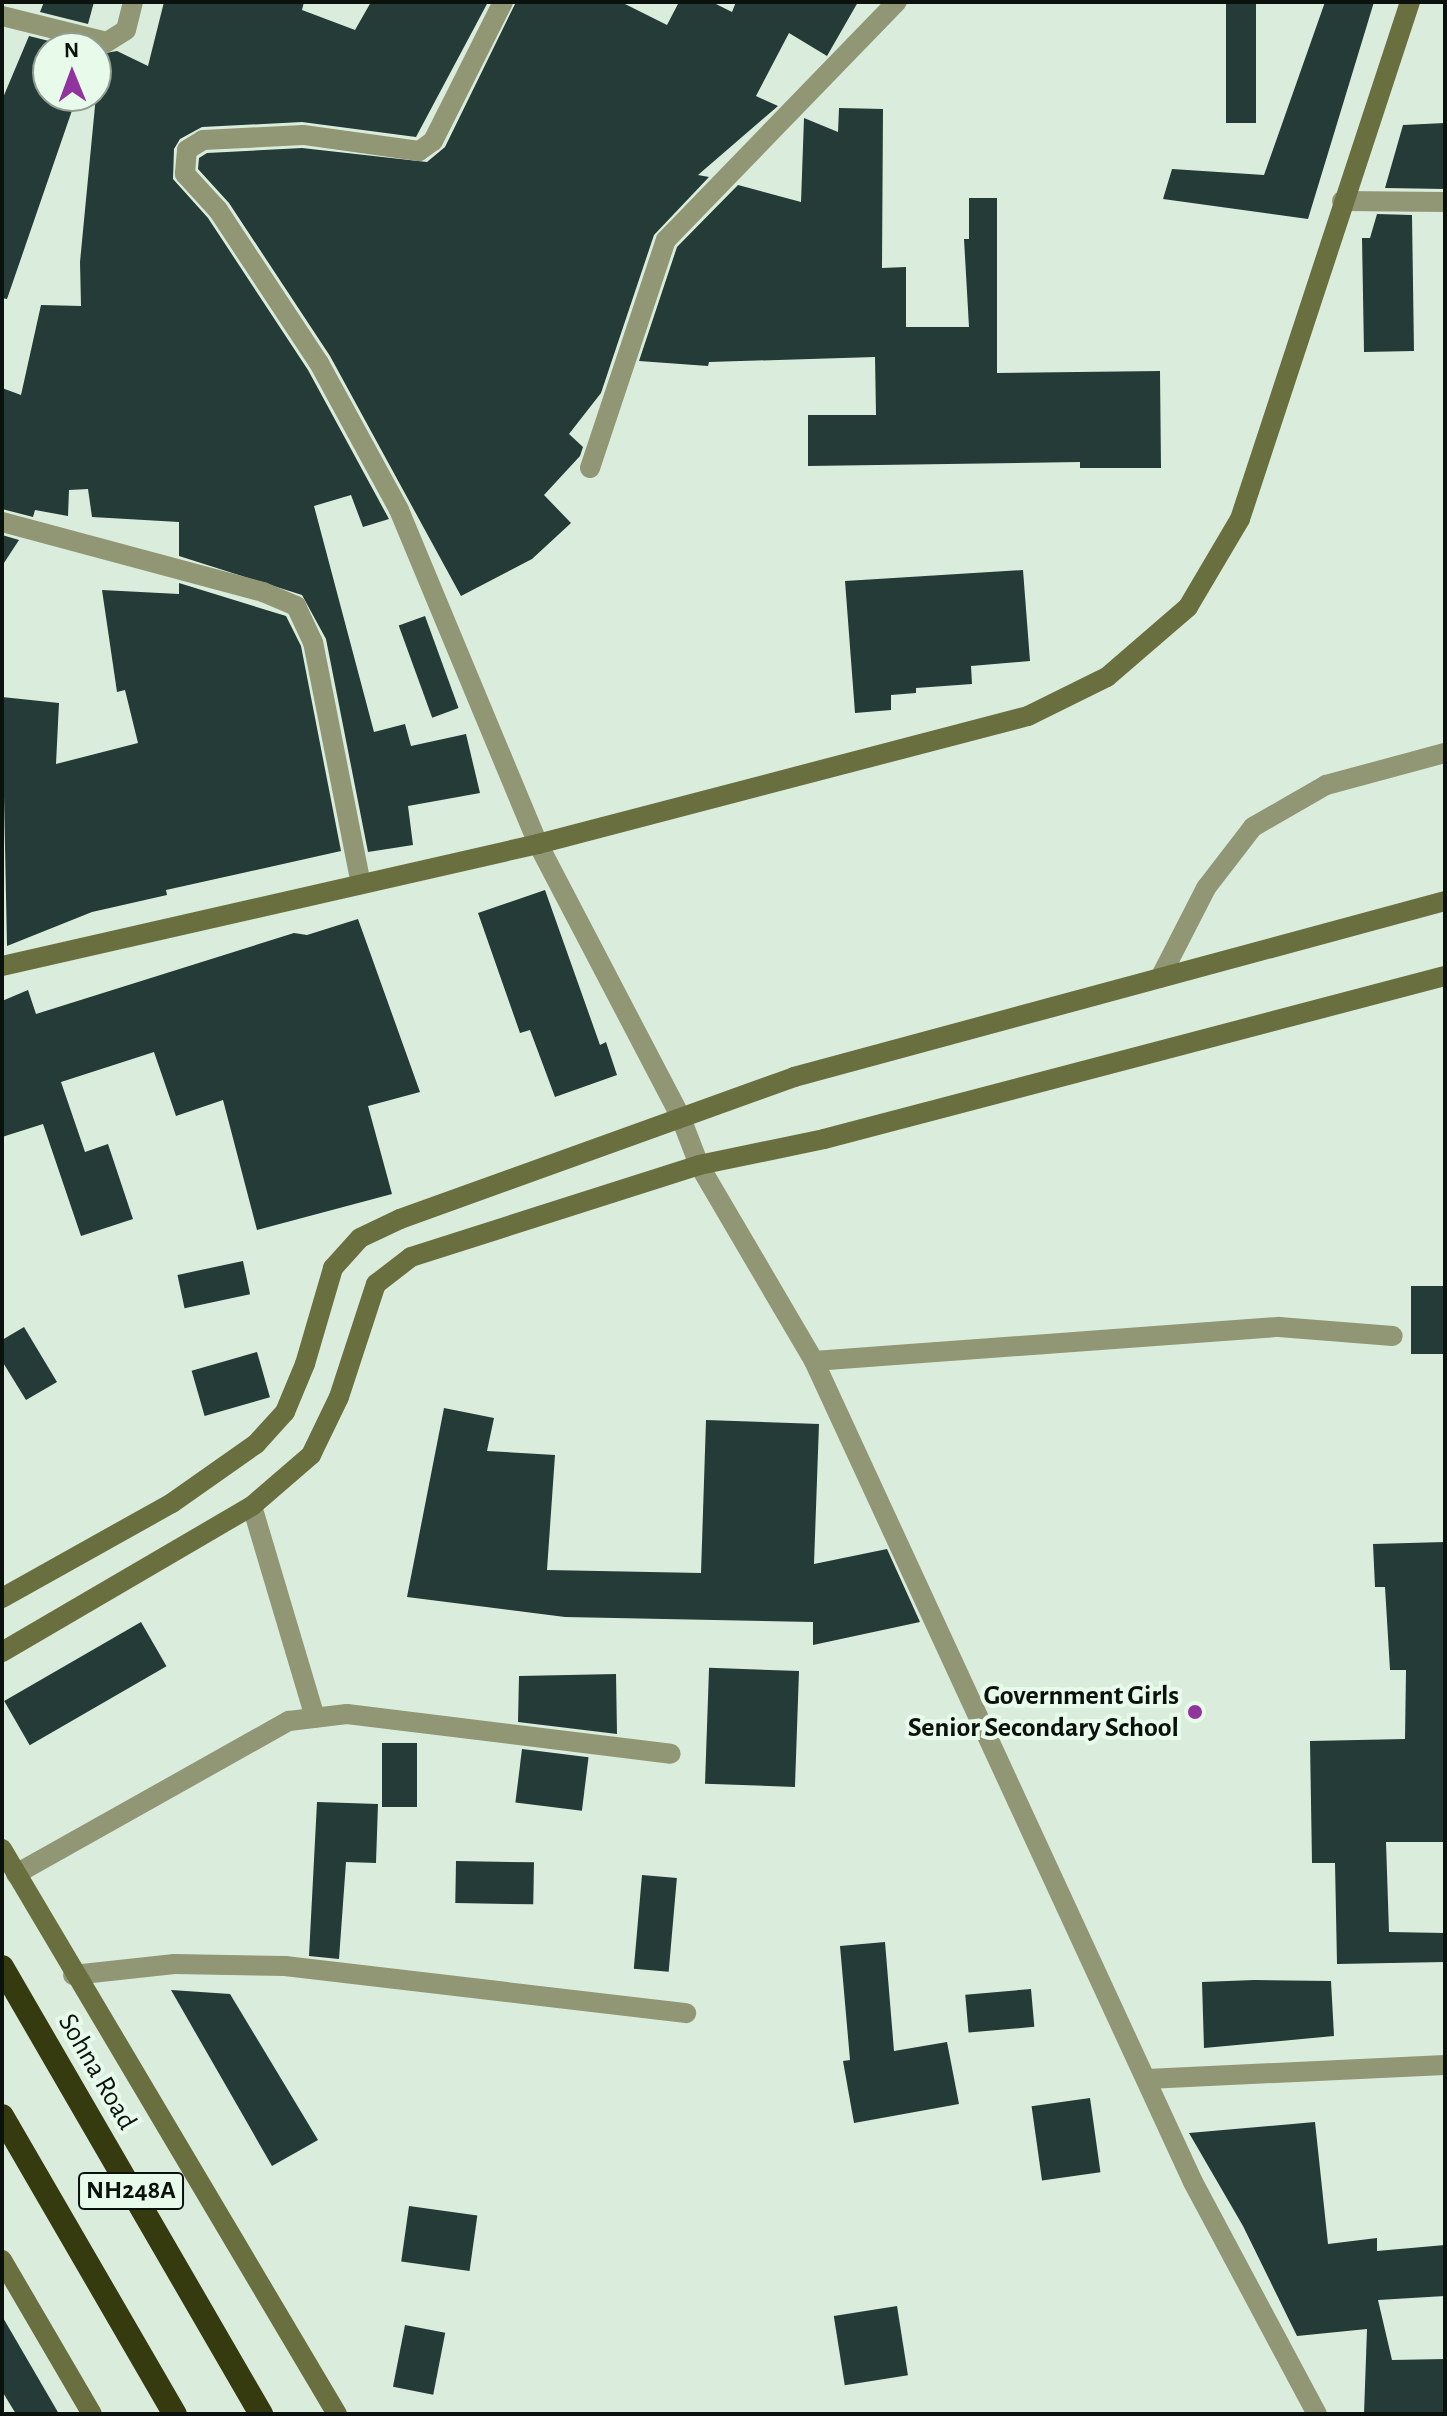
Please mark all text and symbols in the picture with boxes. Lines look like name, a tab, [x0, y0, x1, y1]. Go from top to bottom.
north arrow	[32, 32, 112, 112]
text: N	[64, 39, 79, 61]
place label: Government Girls Senior Secondary School	[908, 1679, 1179, 1745]
marker: Government Girls Senior Secondary School	[1186, 1703, 1204, 1721]
street label: Sohna Road	[50, 2008, 144, 2136]
road number: NH248A	[77, 2169, 185, 2213]

